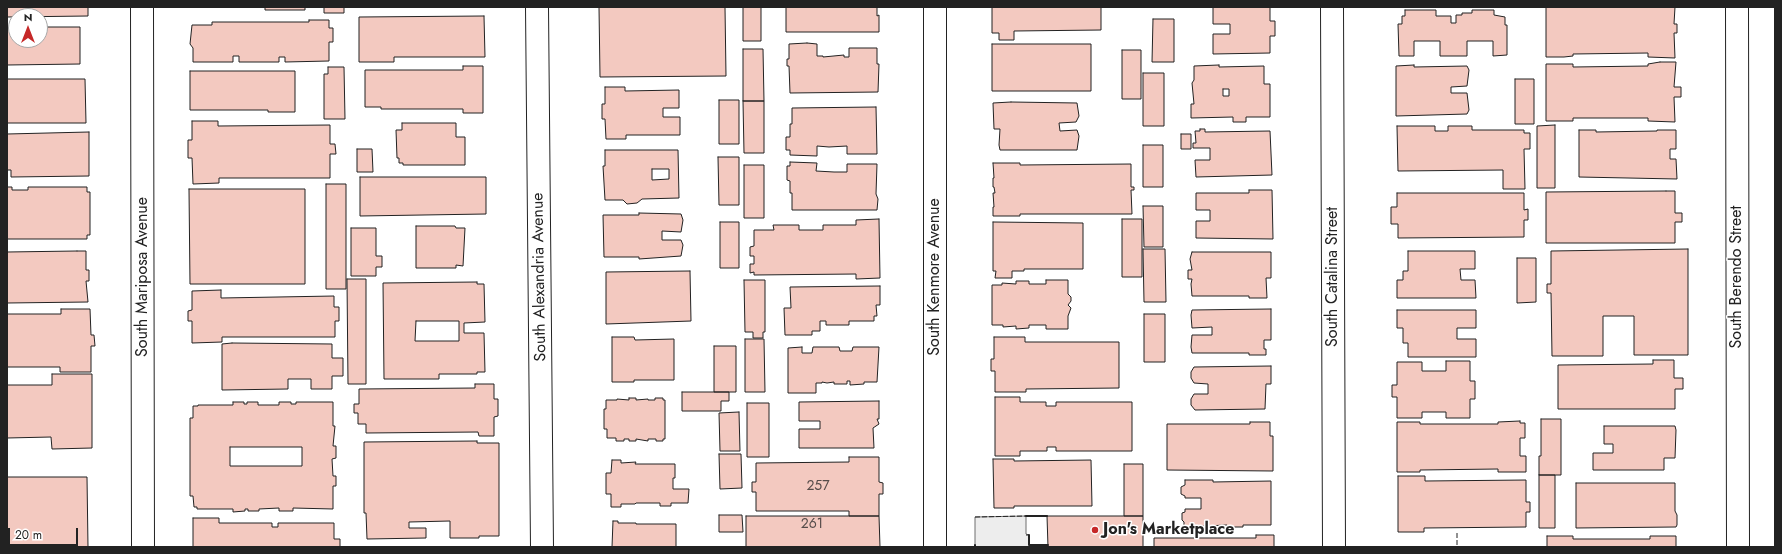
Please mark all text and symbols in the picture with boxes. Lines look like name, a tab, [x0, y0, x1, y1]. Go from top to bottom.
north arrow	[8, 8, 48, 48]
text: N	[24, 9, 32, 25]
street label: South Alexandria Avenue	[529, 192, 551, 362]
street label: South Mariposa Avenue	[133, 197, 153, 357]
street label: South Kenmore Avenue	[925, 198, 945, 356]
street label: South Berendo Street	[1727, 206, 1747, 348]
street label: South Catalina Street	[1323, 207, 1343, 347]
house number: 257	[806, 479, 830, 495]
house number: 261	[801, 517, 823, 533]
scale bar	[10, 520, 80, 546]
place label: Jon's Marketplace	[1103, 520, 1234, 540]
marker: Jon's Marketplace	[1090, 525, 1100, 535]
text: 20 m	[15, 526, 42, 544]

